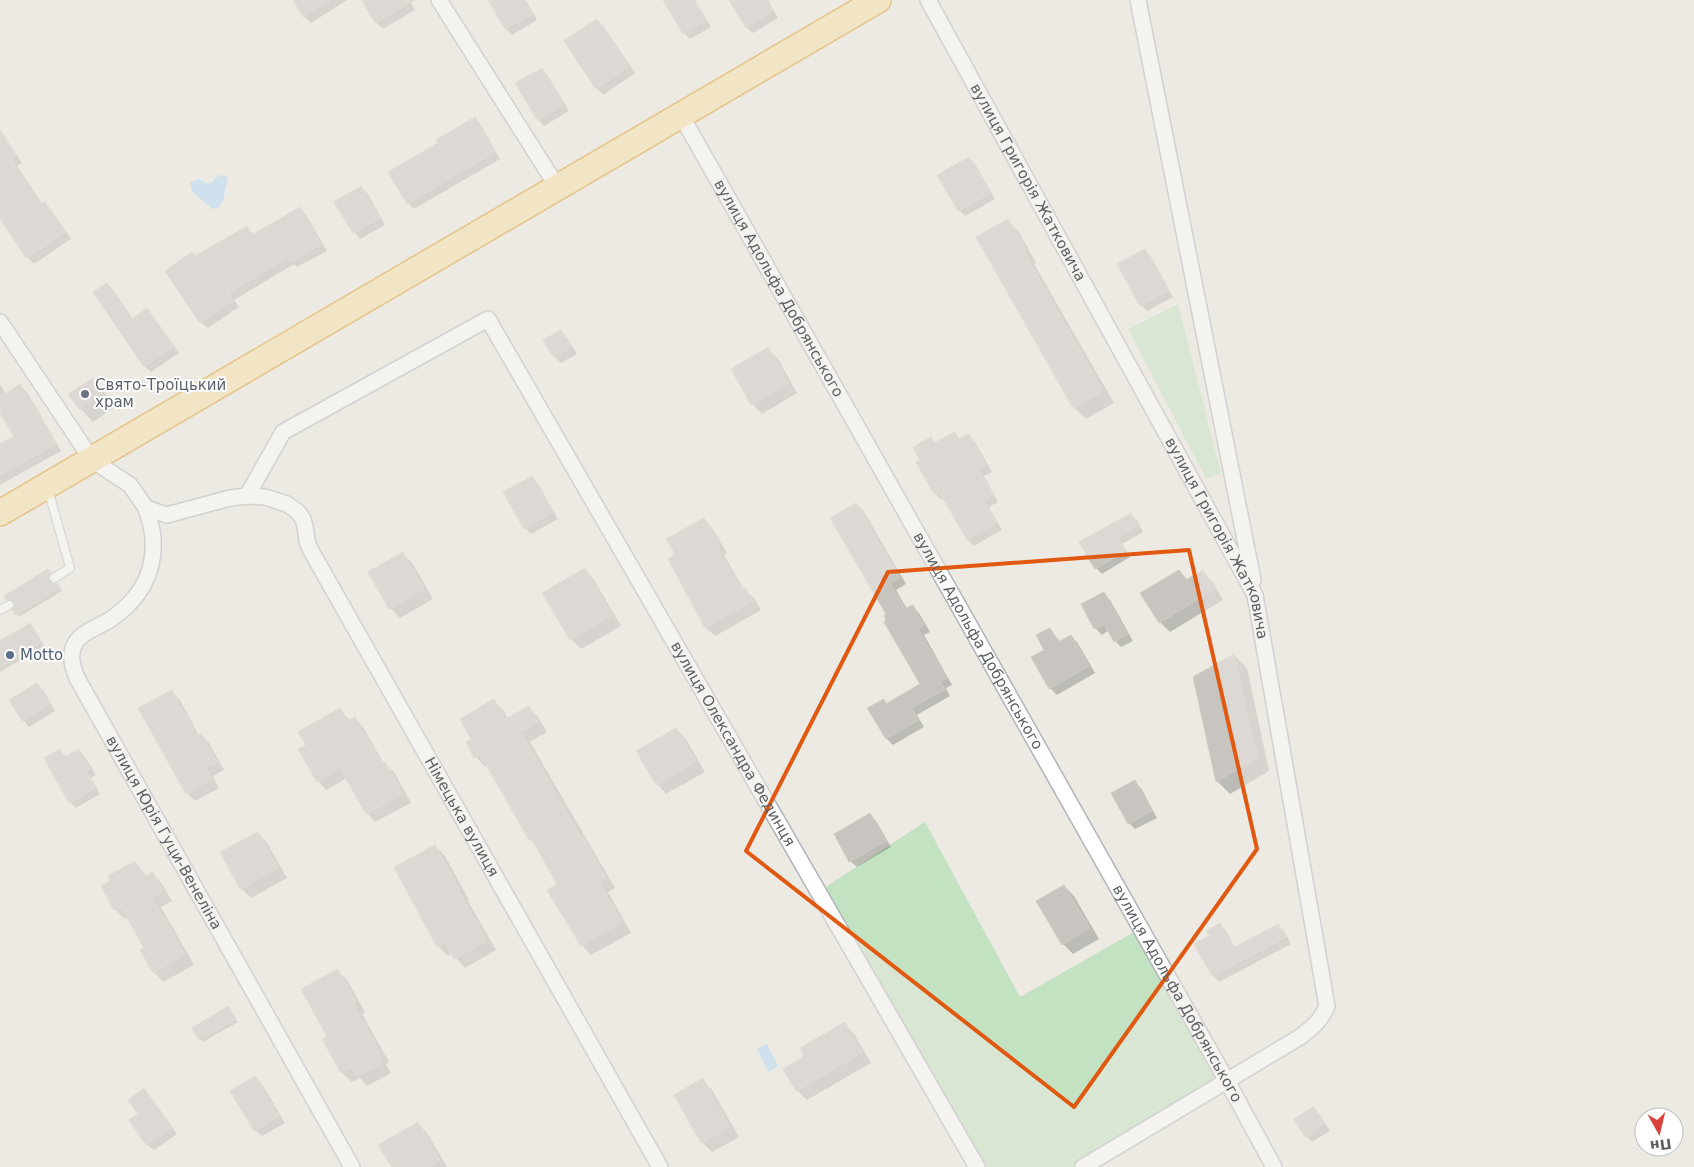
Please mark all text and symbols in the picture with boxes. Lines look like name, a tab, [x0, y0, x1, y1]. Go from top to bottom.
street label: вулиця Григорія Жатковича	[967, 80, 1090, 284]
street label: вулиця Адольфа Добрянського	[710, 176, 848, 400]
place label: Свято-Троїцький храм	[95, 376, 226, 411]
marker: Свято-Троїцький храм	[79, 388, 91, 400]
street label: вулиця Григорія Жатковича	[1161, 434, 1272, 641]
street label: вулиця Адольфа Добрянського	[910, 529, 1047, 753]
street label: вулиця Олександра Фединця	[667, 638, 799, 849]
place label: Motto	[20, 646, 63, 664]
marker: Motto	[4, 649, 16, 661]
street label: вулиця Юрія Гуци-Венеліна	[102, 733, 226, 933]
street label: Німецька вулиця	[421, 754, 503, 880]
street label: вулиця Адольфа Добрянського	[1109, 881, 1246, 1105]
north arrow	[1634, 1107, 1684, 1157]
text: Пн	[1649, 1135, 1673, 1154]

